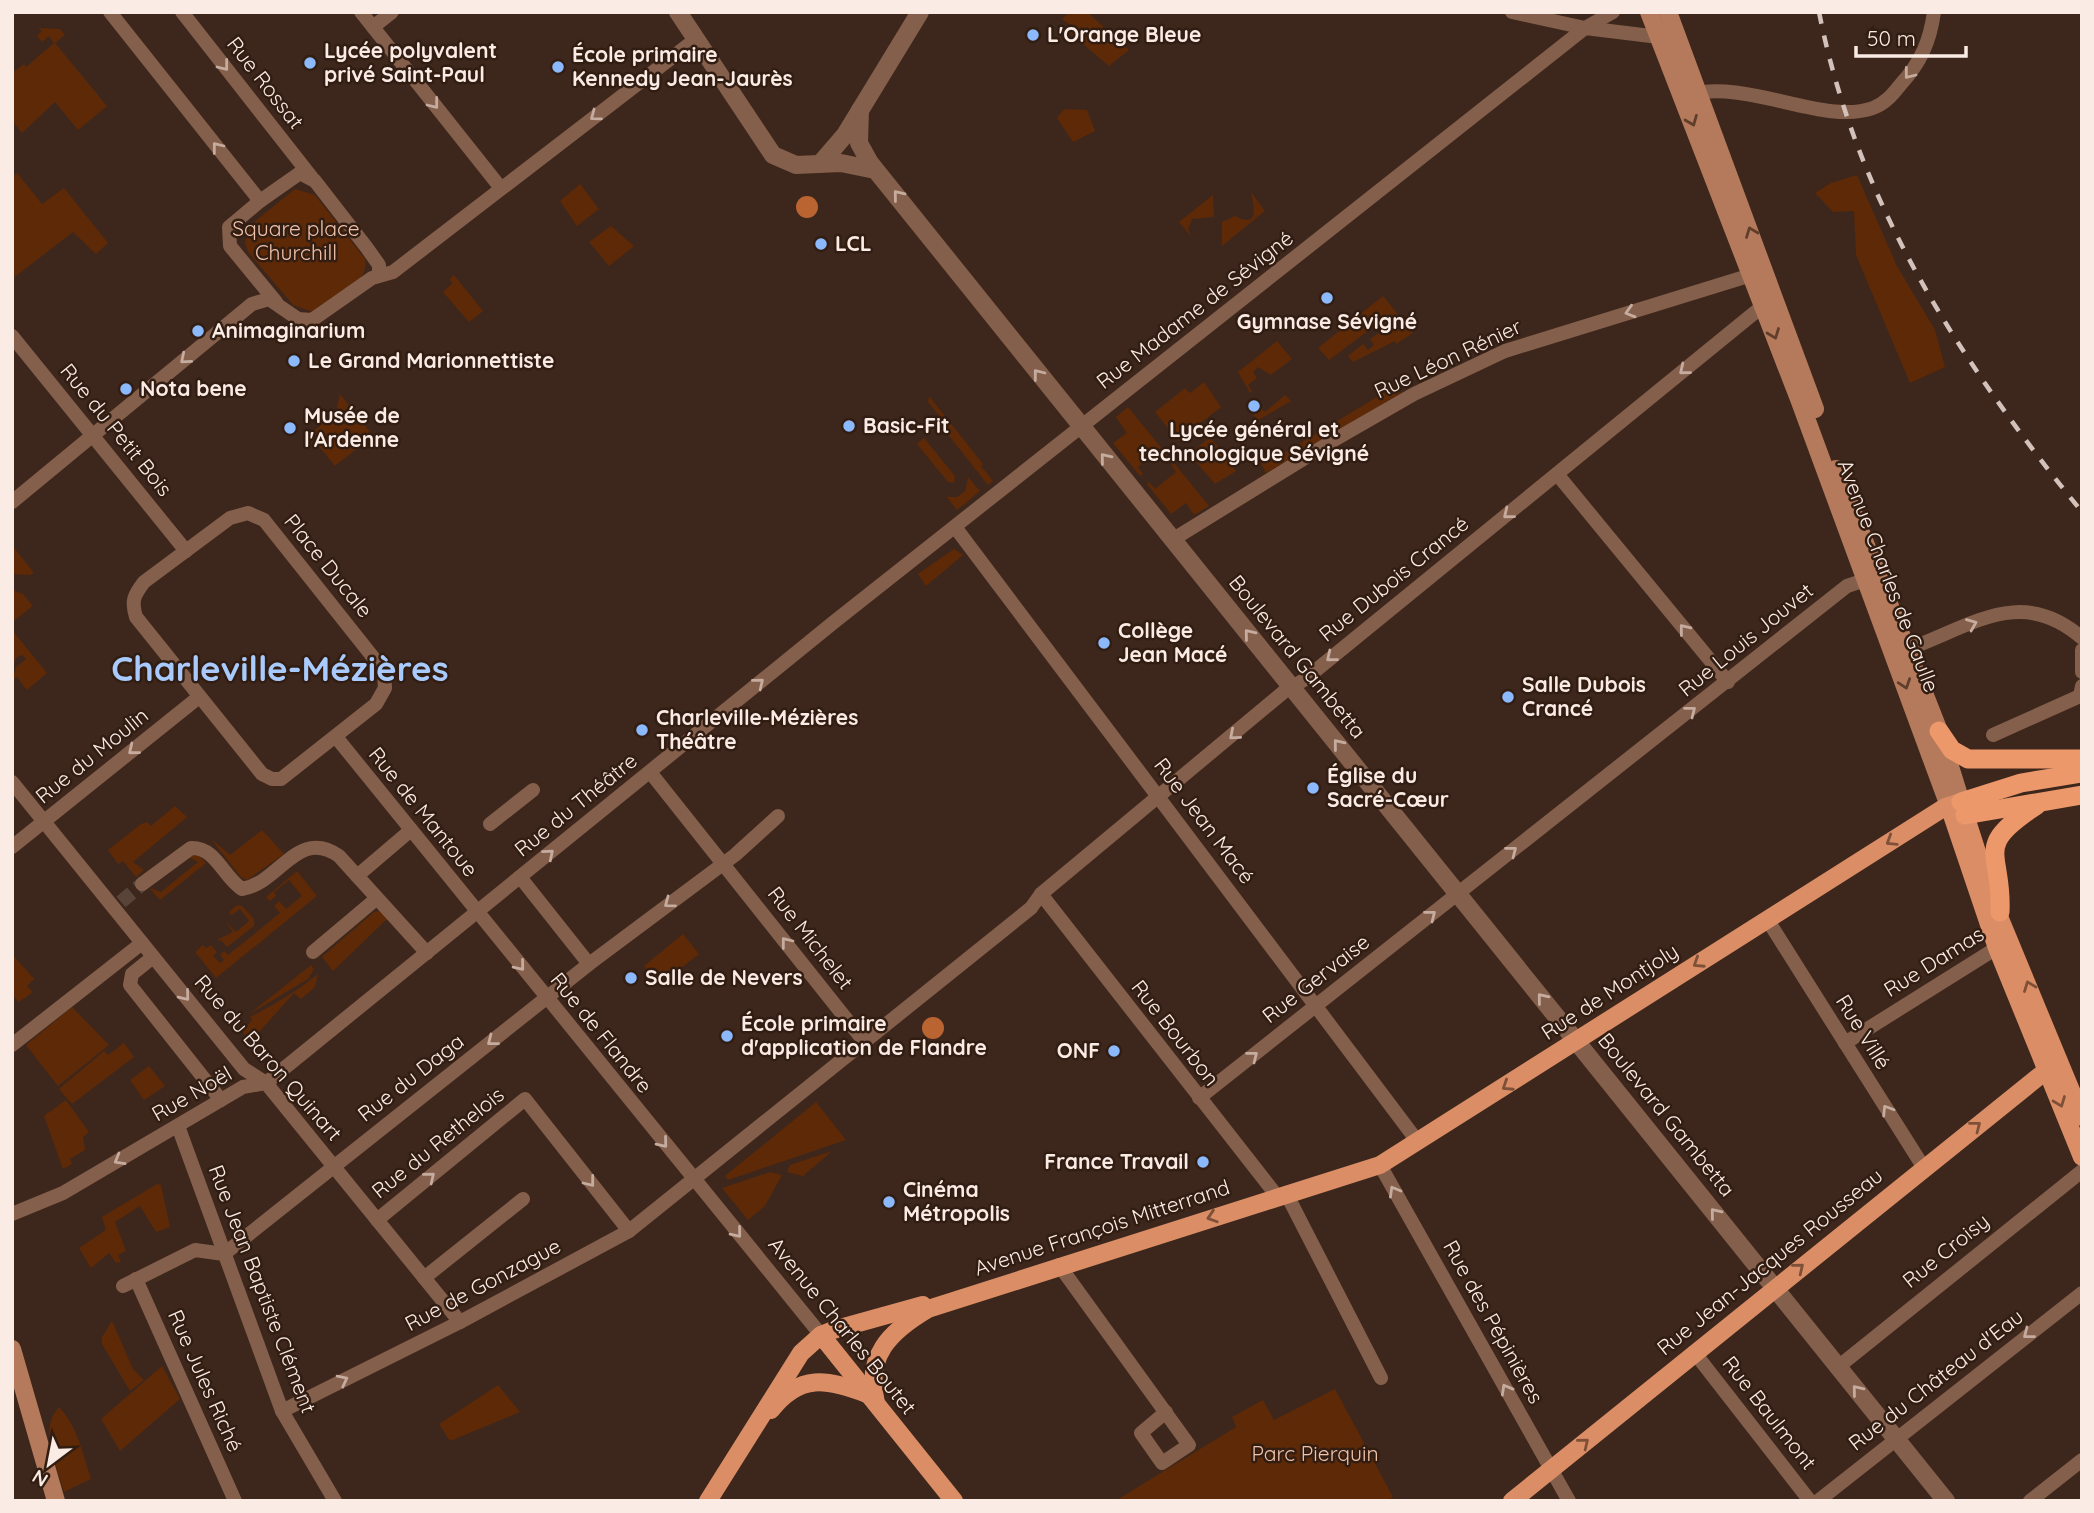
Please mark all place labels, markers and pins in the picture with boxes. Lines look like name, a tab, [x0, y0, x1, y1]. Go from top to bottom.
place label: L'Orange Bleue	[1047, 21, 1201, 47]
marker: L'Orange Bleue	[1025, 27, 1041, 43]
place label: Lycée polyvalent privé Saint-Paul	[324, 37, 497, 87]
place label: École primaire Kennedy Jean-Jaurès	[572, 41, 793, 91]
marker: Lycée polyvalent privé Saint-Paul	[302, 55, 318, 71]
marker: École primaire Kennedy Jean-Jaurès	[550, 59, 566, 75]
place label: LCL	[835, 230, 872, 256]
marker: LCL	[813, 236, 829, 252]
marker: Gymnase Sévigné	[1319, 290, 1335, 306]
place label: Gymnase Sévigné	[1237, 308, 1417, 334]
place label: Animaginarium	[212, 317, 365, 343]
marker: Animaginarium	[190, 323, 206, 339]
place label: Le Grand Marionnettiste	[308, 347, 554, 373]
marker: Le Grand Marionnettiste	[286, 353, 302, 369]
place label: Nota bene	[140, 375, 247, 401]
marker: Nota bene	[118, 381, 134, 397]
marker: Lycée général et technologique Sévigné	[1246, 398, 1262, 414]
place label: Musée de l'Ardenne	[304, 402, 400, 452]
place label: Basic-Fit	[863, 412, 950, 438]
place label: Lycée général et technologique Sévigné	[1139, 416, 1369, 466]
marker: Basic-Fit	[841, 418, 857, 434]
marker: Musée de l'Ardenne	[282, 420, 298, 436]
place label: Collège Jean Macé	[1118, 617, 1227, 667]
marker: Collège Jean Macé	[1096, 635, 1112, 651]
place label: Salle Dubois Crancé	[1522, 671, 1646, 721]
marker: Salle Dubois Crancé	[1500, 689, 1516, 705]
place label: Charleville-Mézières Théâtre	[656, 704, 858, 754]
marker: Charleville-Mézières Théâtre	[634, 722, 650, 738]
place label: Église du Sacré-Cœur	[1327, 762, 1449, 812]
marker: Église du Sacré-Cœur	[1305, 780, 1321, 796]
place label: Salle de Nevers	[645, 964, 803, 990]
marker: Salle de Nevers	[623, 970, 639, 986]
place label: École primaire d'application de Flandre	[741, 1010, 987, 1060]
marker: École primaire d'application de Flandre	[719, 1028, 735, 1044]
place label: ONF	[1057, 1037, 1100, 1063]
marker: ONF	[1106, 1043, 1122, 1059]
place label: France Travail	[1044, 1148, 1189, 1174]
marker: France Travail	[1195, 1154, 1211, 1170]
place label: Cinéma Métropolis	[903, 1176, 1010, 1226]
marker: Cinéma Métropolis	[881, 1194, 897, 1210]

